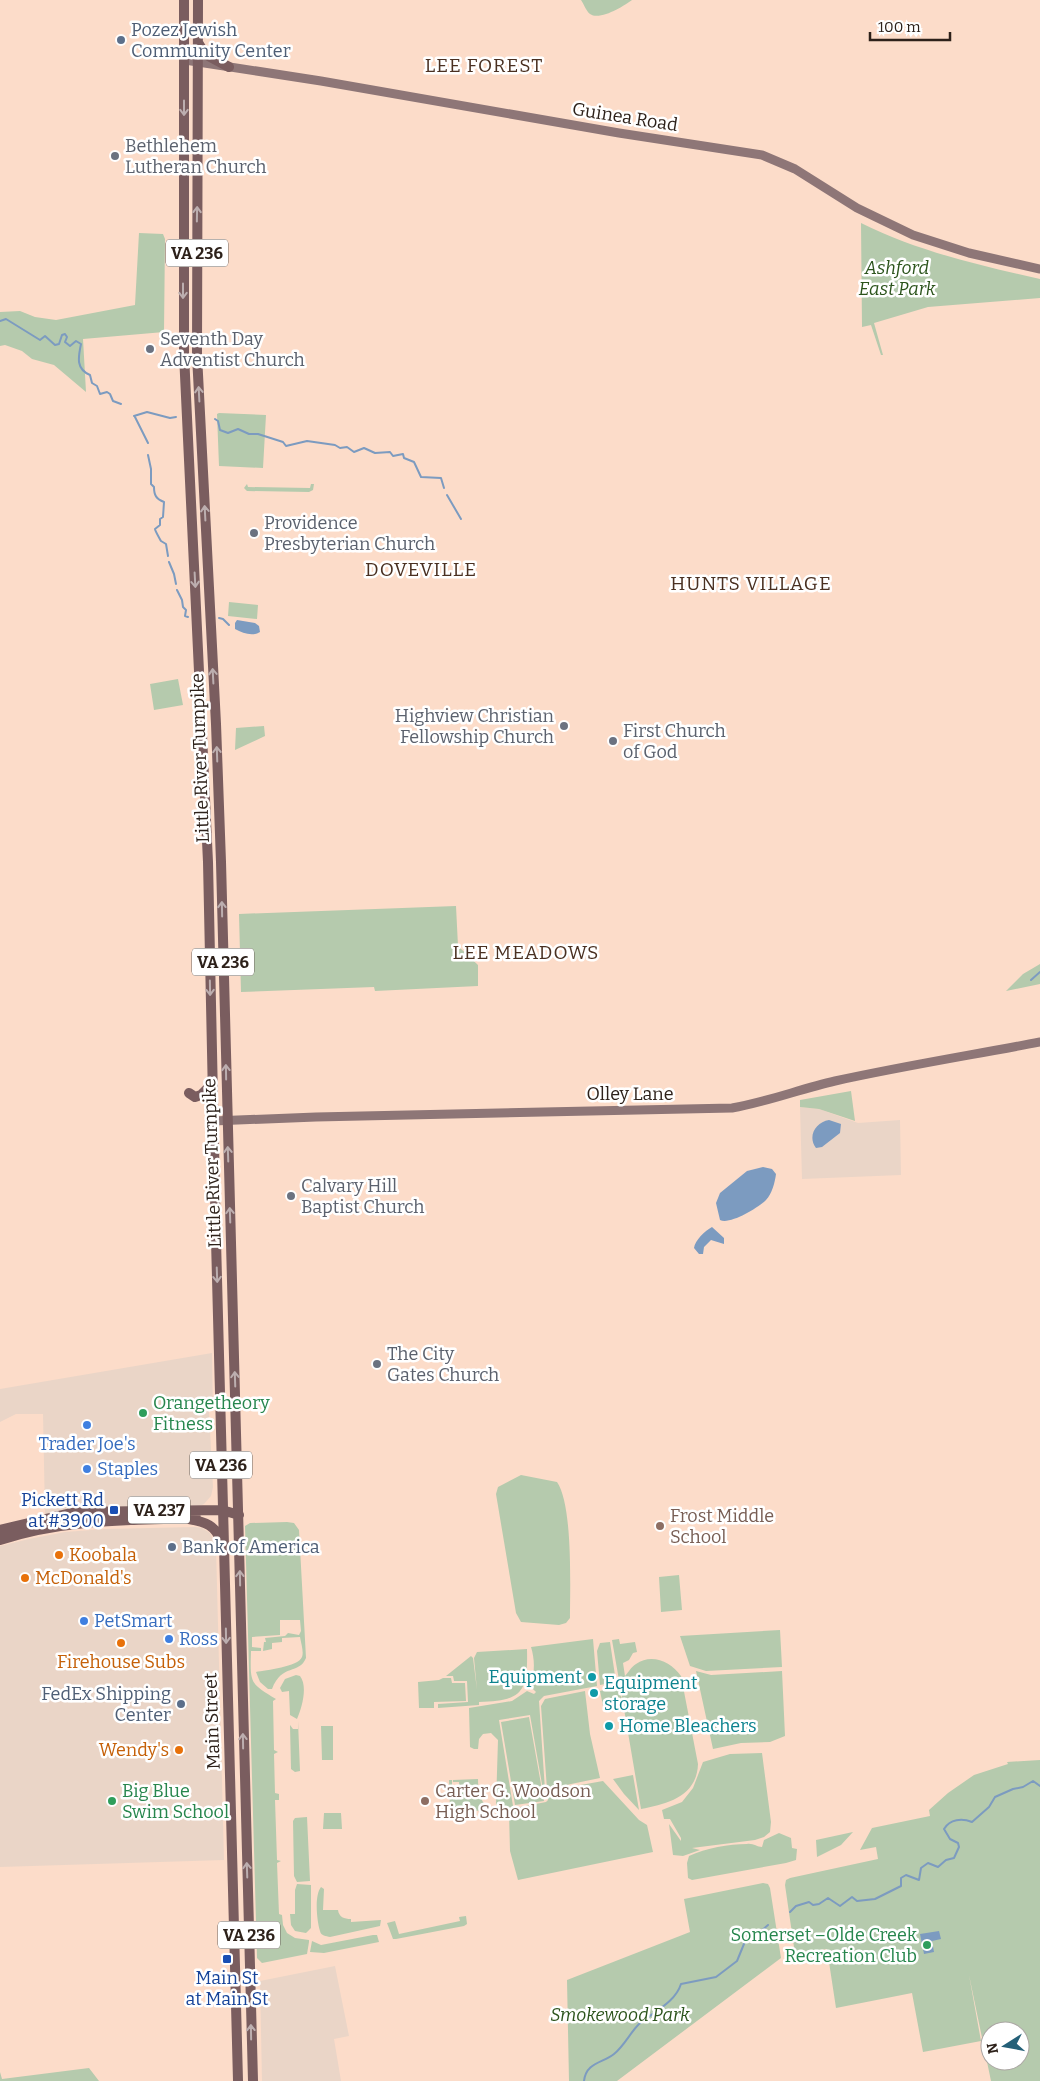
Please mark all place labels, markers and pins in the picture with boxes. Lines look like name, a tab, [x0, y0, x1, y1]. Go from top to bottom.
place label: Pozez Jewish Community Center	[131, 19, 291, 62]
marker: Pozez Jewish Community Center	[115, 34, 127, 46]
place label: Bethlehem Lutheran Church	[125, 135, 267, 178]
marker: Bethlehem Lutheran Church	[109, 150, 121, 162]
place label: Seventh Day Adventist Church	[160, 328, 305, 371]
marker: Seventh Day Adventist Church	[144, 343, 156, 355]
place label: Providence Presbyterian Church	[264, 512, 435, 555]
marker: Providence Presbyterian Church	[248, 527, 260, 539]
place label: Highview Christian Fellowship Church	[395, 705, 555, 748]
marker: Highview Christian Fellowship Church	[558, 720, 570, 732]
place label: First Church of God	[623, 720, 726, 763]
marker: First Church of God	[607, 735, 619, 747]
place label: Calvary Hill Baptist Church	[301, 1175, 424, 1218]
marker: Calvary Hill Baptist Church	[285, 1190, 297, 1202]
place label: The City Gates Church	[387, 1343, 499, 1386]
marker: The City Gates Church	[371, 1358, 383, 1370]
place label: Orangetheory Fitness	[153, 1392, 270, 1435]
marker: Orangetheory Fitness	[137, 1407, 149, 1419]
marker: Trader Joe's	[81, 1419, 93, 1431]
place label: Trader Joe's	[38, 1433, 136, 1455]
place label: Staples	[97, 1458, 158, 1480]
marker: Staples	[81, 1463, 93, 1475]
place label: Pickett Rd at #3900	[21, 1489, 104, 1532]
marker: Pickett Rd at #3900	[108, 1504, 120, 1516]
place label: Frost Middle School	[670, 1505, 774, 1548]
marker: Frost Middle School	[654, 1520, 666, 1532]
place label: Bank of America	[182, 1536, 320, 1558]
marker: Bank of America	[166, 1541, 178, 1553]
place label: Koobala	[69, 1544, 137, 1566]
marker: Koobala	[53, 1549, 65, 1561]
place label: McDonald's	[35, 1567, 132, 1589]
marker: McDonald's	[19, 1572, 31, 1584]
place label: PetSmart	[94, 1610, 173, 1632]
marker: PetSmart	[78, 1615, 90, 1627]
place label: Ross	[179, 1628, 218, 1650]
marker: Ross	[163, 1633, 175, 1645]
marker: Firehouse Subs	[115, 1637, 127, 1649]
place label: Firehouse Subs	[57, 1651, 185, 1673]
place label: Equipment	[489, 1666, 582, 1688]
marker: Equipment	[586, 1671, 598, 1683]
place label: Equipment storage	[604, 1672, 698, 1715]
place label: FedEx Shipping Center	[41, 1683, 171, 1726]
marker: Equipment storage	[588, 1687, 600, 1699]
marker: FedEx Shipping Center	[175, 1698, 187, 1710]
place label: Home Bleachers	[619, 1715, 757, 1737]
marker: Home Bleachers	[603, 1720, 615, 1732]
place label: Wendy's	[99, 1739, 169, 1761]
marker: Wendy's	[173, 1744, 185, 1756]
place label: Big Blue Swim School	[122, 1780, 229, 1823]
place label: Carter G. Woodson High School	[435, 1780, 592, 1823]
marker: Big Blue Swim School	[106, 1795, 118, 1807]
marker: Carter G. Woodson High School	[419, 1795, 431, 1807]
place label: Somerset –Olde Creek Recreation Club	[731, 1924, 918, 1967]
marker: Somerset –Olde Creek Recreation Club	[921, 1939, 933, 1951]
marker: Main St at Main St	[221, 1953, 233, 1965]
place label: Main St at Main St	[186, 1967, 269, 2010]

